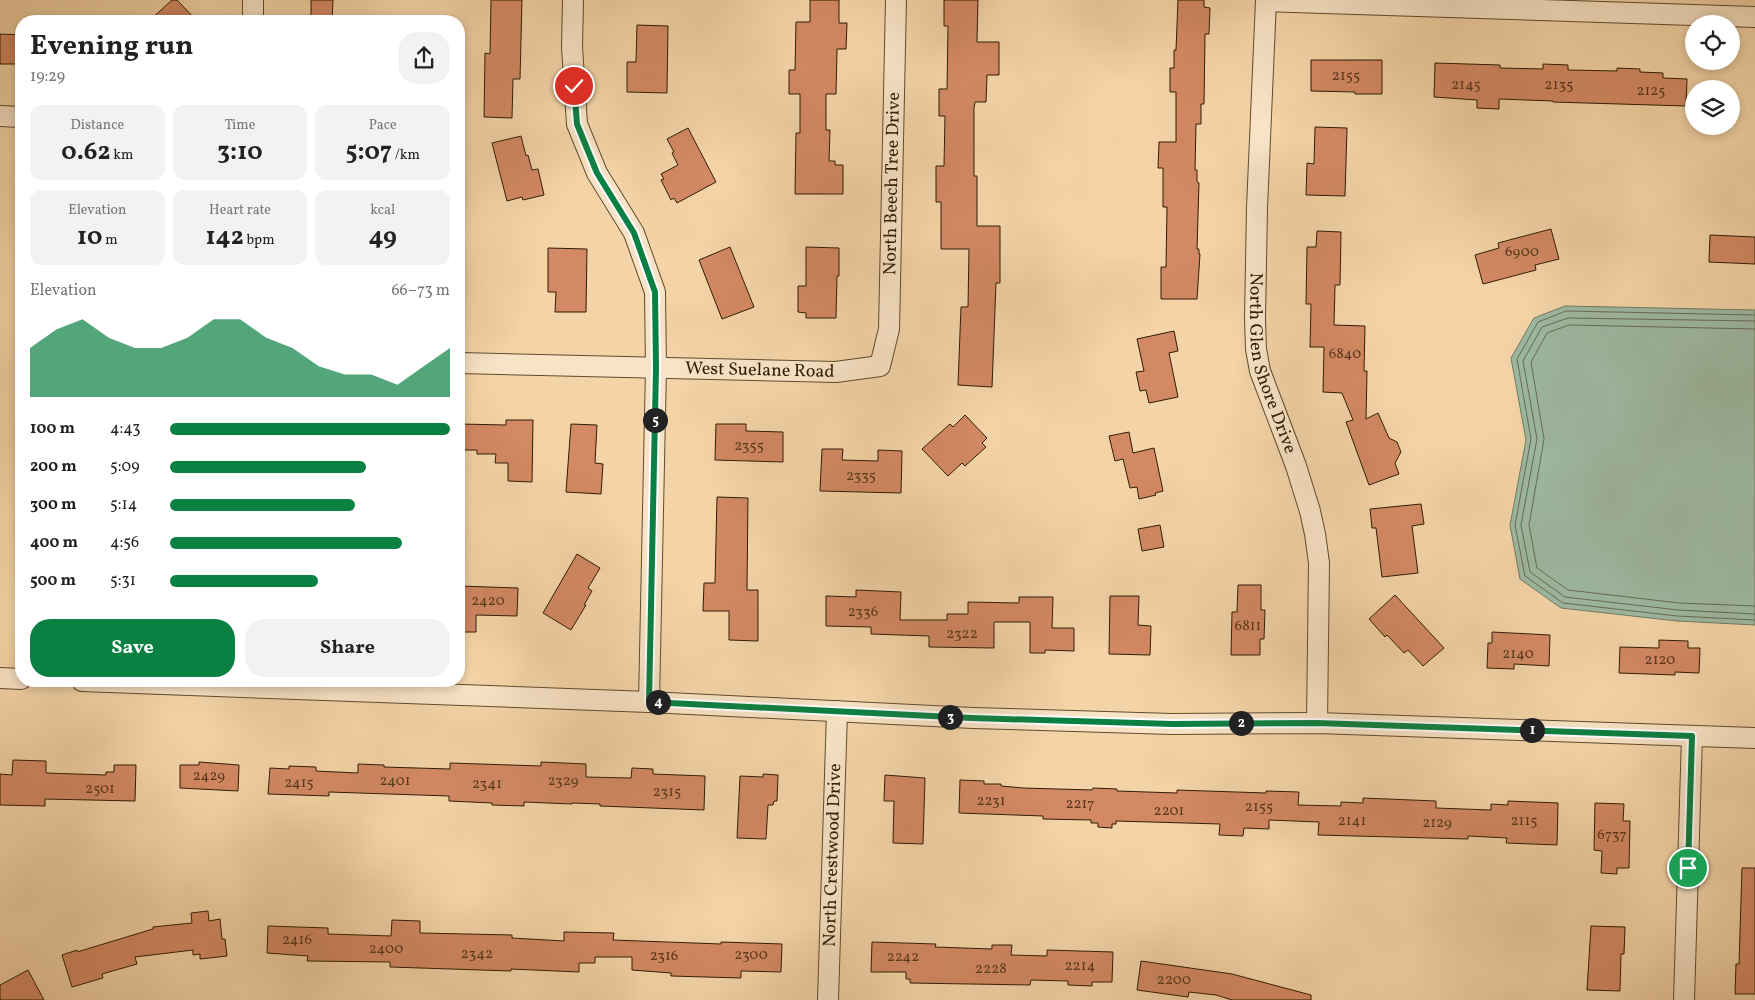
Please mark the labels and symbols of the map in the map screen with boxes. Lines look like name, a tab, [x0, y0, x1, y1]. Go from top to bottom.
pin	[553, 65, 595, 107]
house number: 2155	[1332, 66, 1360, 87]
house number: 2145	[1451, 75, 1481, 96]
house number: 2135	[1545, 75, 1573, 96]
house number: 2125	[1636, 81, 1666, 102]
street label: North Beech Tree Drive	[878, 92, 907, 275]
house number: 6900	[1505, 242, 1539, 263]
street label: North Glen Shore Drive	[1242, 272, 1303, 457]
house number: 6840	[1329, 344, 1361, 365]
street label: West Suelane Road	[685, 356, 835, 384]
pin: 5	[642, 408, 668, 432]
house number: 2355	[734, 436, 764, 457]
house number: 2335	[846, 466, 876, 487]
house number: 2420	[471, 591, 505, 612]
house number: 2336	[848, 602, 878, 623]
house number: 6811	[1235, 616, 1261, 637]
house number: 2322	[946, 624, 978, 645]
house number: 2140	[1502, 644, 1534, 665]
house number: 2120	[1645, 650, 1675, 671]
pin: 4	[646, 690, 670, 714]
pin: 3	[938, 704, 962, 730]
pin: 2	[1228, 710, 1254, 736]
pin: 1	[1520, 718, 1544, 742]
street label: North Crestwood Drive	[817, 763, 848, 947]
house number: 2429	[193, 766, 225, 787]
house number: 2401	[379, 771, 411, 792]
house number: 2329	[548, 771, 579, 792]
house number: 2415	[284, 773, 314, 794]
house number: 2341	[472, 774, 502, 795]
house number: 2501	[85, 779, 115, 800]
house number: 2315	[653, 782, 681, 803]
house number: 2231	[976, 791, 1006, 812]
house number: 2217	[1065, 794, 1095, 815]
house number: 2155	[1245, 797, 1273, 818]
house number: 2201	[1154, 801, 1184, 822]
house number: 2141	[1338, 811, 1366, 832]
house number: 2115	[1511, 811, 1537, 832]
house number: 2129	[1422, 813, 1452, 834]
house number: 6737	[1597, 825, 1627, 846]
pin	[1667, 847, 1709, 889]
house number: 2416	[282, 930, 312, 951]
house number: 2400	[369, 939, 403, 960]
house number: 2342	[461, 944, 493, 965]
house number: 2300	[734, 945, 768, 966]
house number: 2316	[650, 946, 678, 967]
house number: 2242	[887, 947, 919, 968]
house number: 2214	[1065, 956, 1095, 977]
house number: 2228	[975, 959, 1007, 980]
house number: 2200	[1157, 970, 1191, 991]

